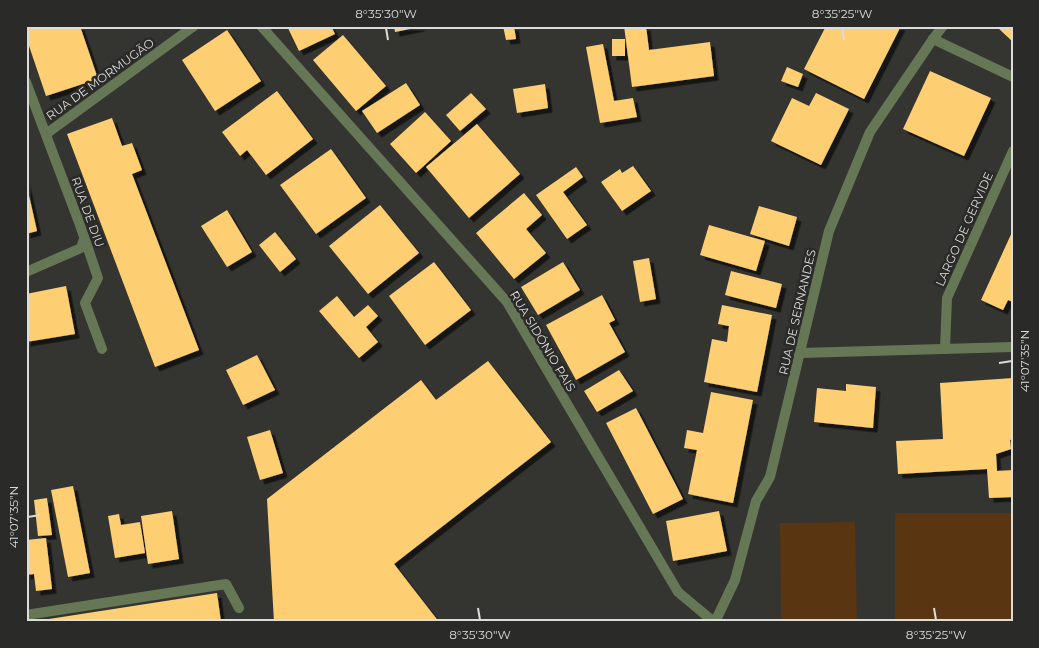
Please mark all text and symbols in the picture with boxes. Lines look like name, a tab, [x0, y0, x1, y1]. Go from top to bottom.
text: 8°35'30"W	[355, 6, 417, 21]
text: 8°35'25"W	[812, 6, 872, 21]
street label: RUA DE MORMUGÃO	[43, 35, 157, 123]
street label: LARGO DE GERVIDE	[932, 169, 996, 289]
street label: RUA DE DIU	[68, 175, 108, 249]
street label: RUA DE SERNANDES	[775, 248, 819, 376]
street label: RUA SIDÓNIO PAIS	[507, 288, 579, 394]
text: 41°07'35"N	[1017, 330, 1032, 392]
text: 41°07'35"N	[6, 486, 21, 548]
text: 8°35'30"W	[449, 627, 511, 642]
text: 8°35'25"W	[906, 627, 966, 642]

